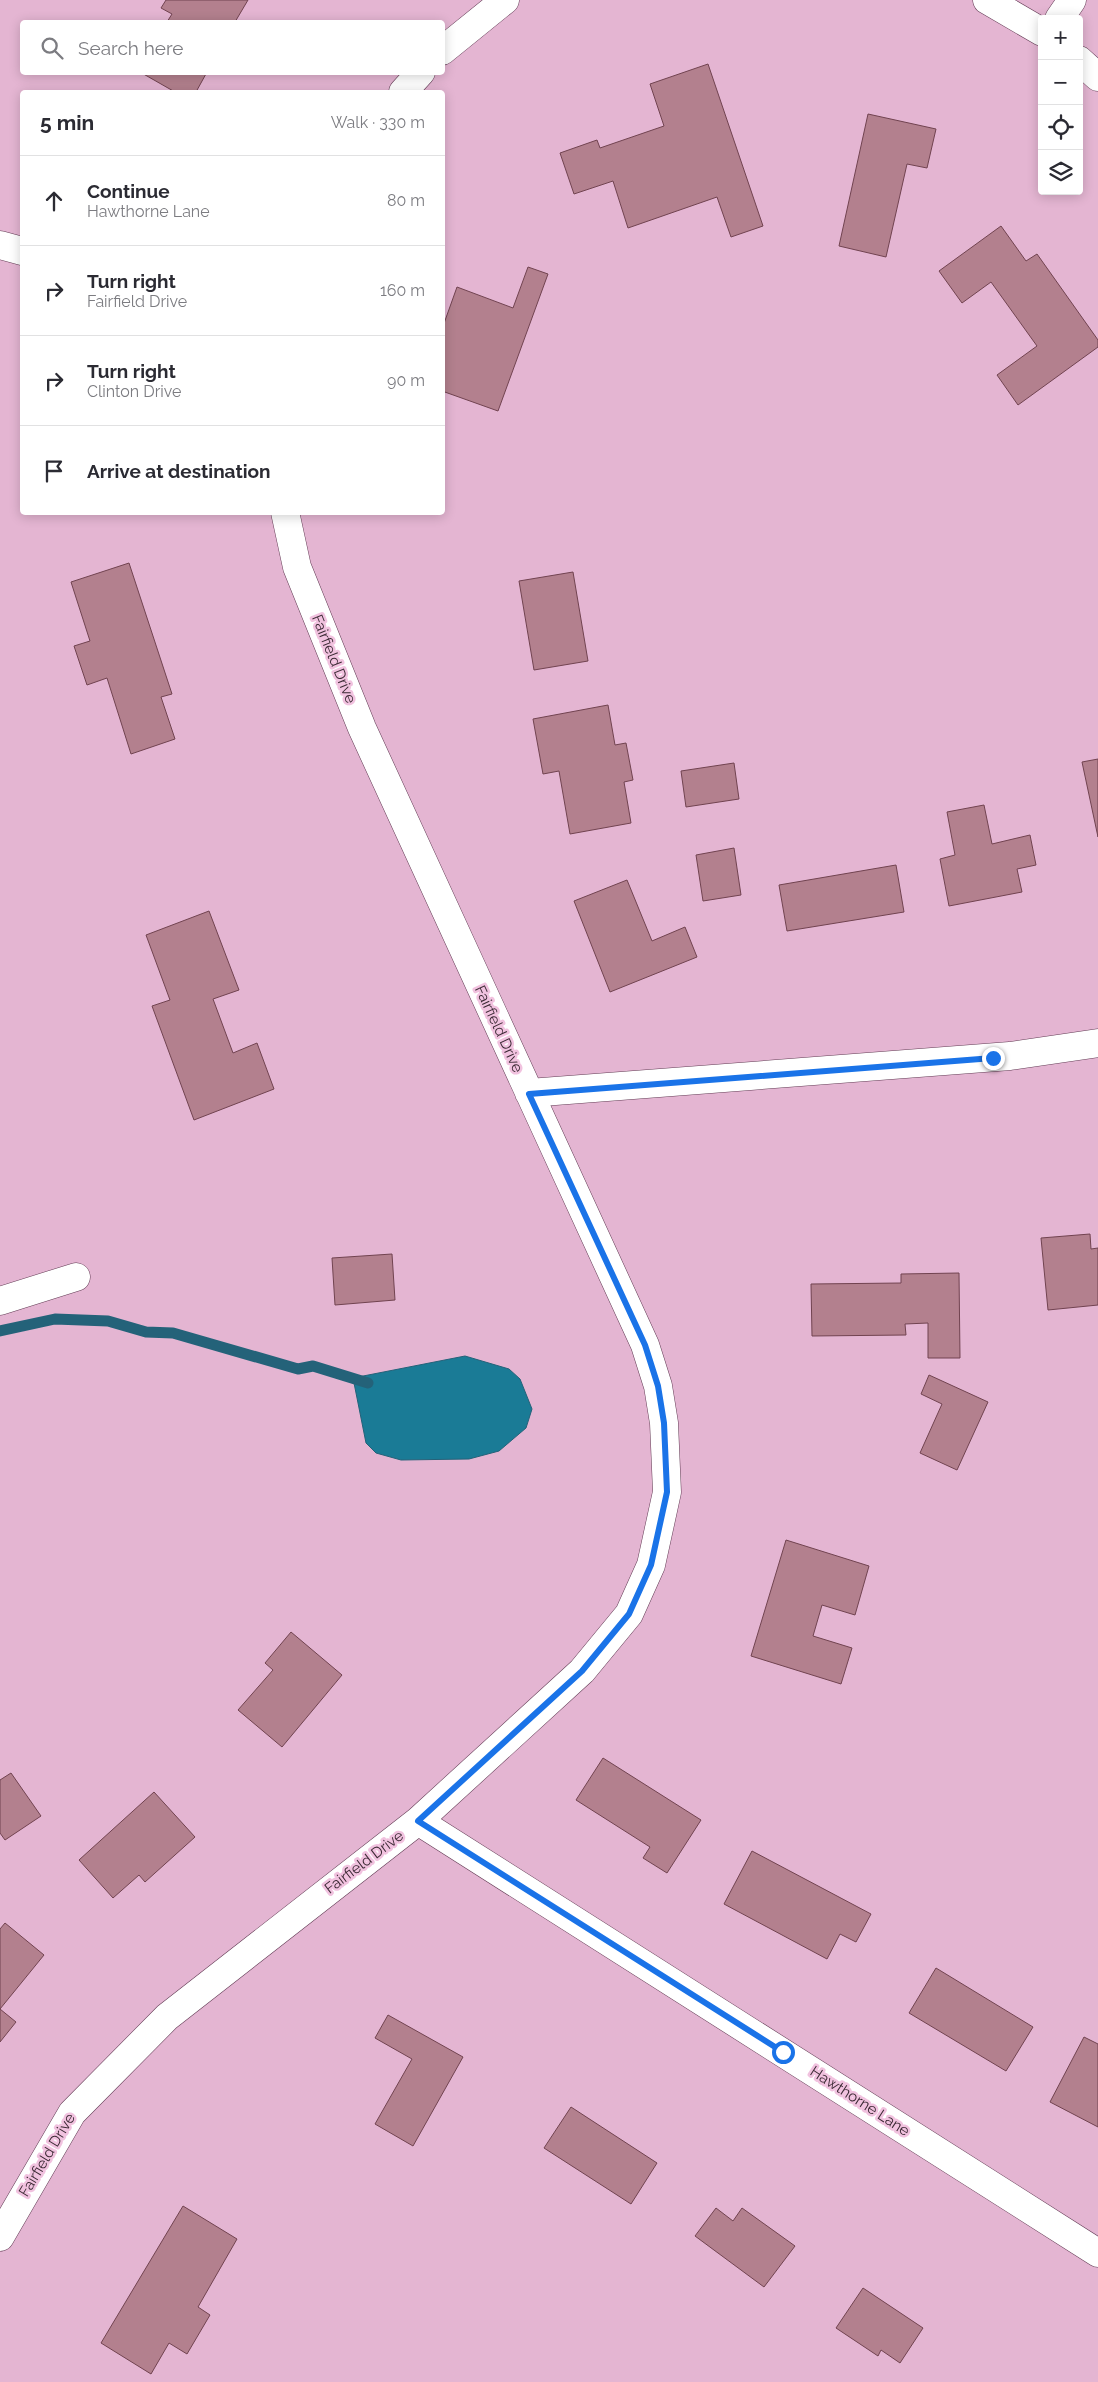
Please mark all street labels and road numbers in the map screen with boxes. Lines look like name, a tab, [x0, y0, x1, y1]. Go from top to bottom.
street label: Fairfield Drive	[308, 612, 360, 706]
street label: Fairfield Drive	[471, 983, 527, 1076]
street label: Fairfield Drive	[321, 1826, 407, 1897]
street label: Hawthorne Lane	[807, 2062, 913, 2140]
street label: Fairfield Drive	[15, 2110, 79, 2200]

